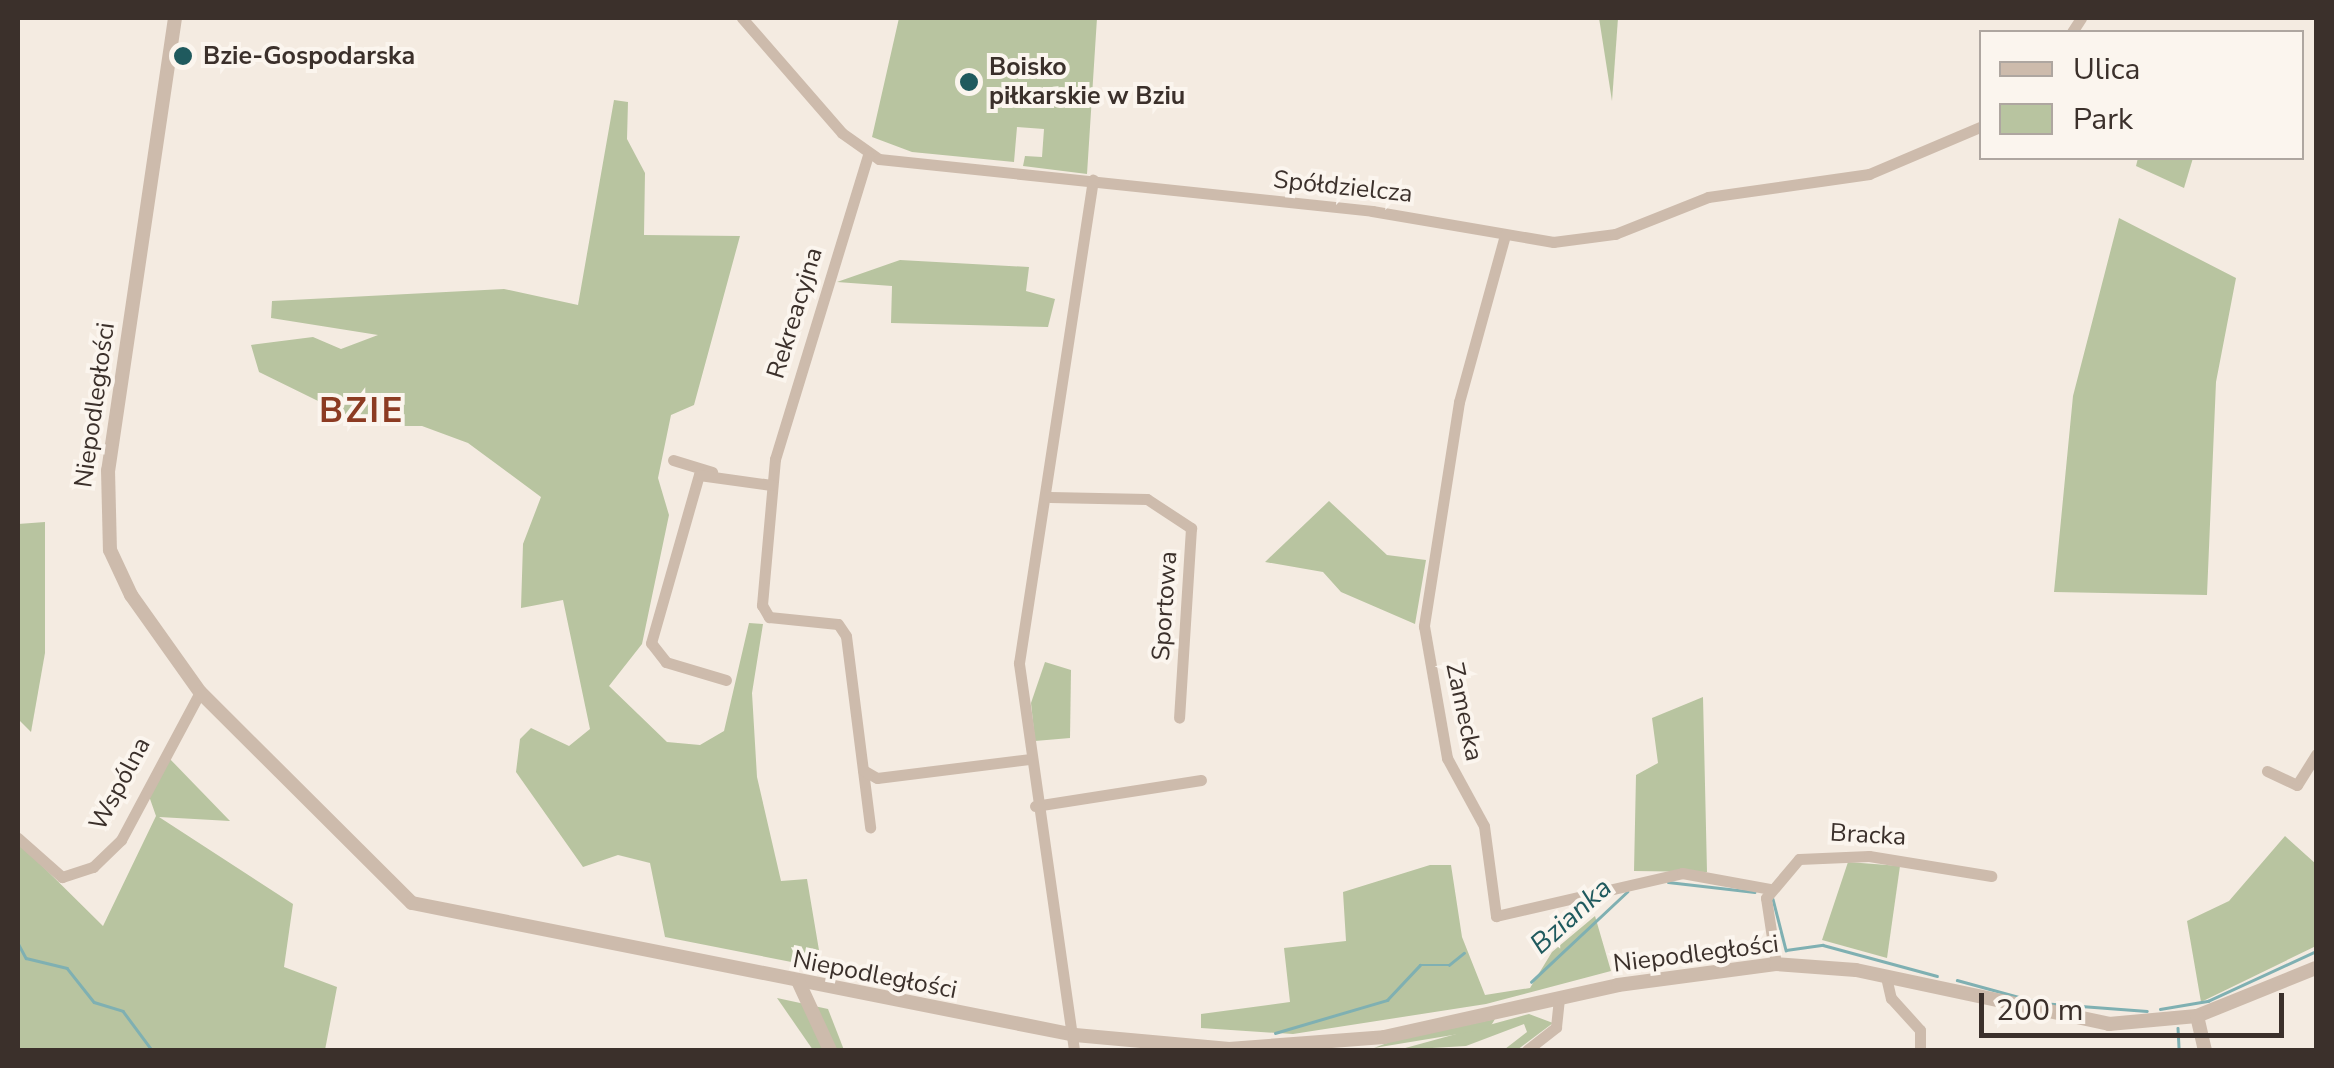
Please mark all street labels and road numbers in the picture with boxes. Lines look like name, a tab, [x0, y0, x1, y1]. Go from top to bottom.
street label: Spółdzielcza	[1272, 165, 1414, 209]
street label: Rekreacyjna	[761, 244, 829, 382]
street label: Niepodległości	[69, 320, 121, 490]
street label: Sportowa	[1146, 550, 1184, 662]
street label: Zamecka	[1439, 660, 1489, 764]
street label: Wspólna	[83, 732, 157, 836]
street label: Bracka	[1829, 818, 1907, 852]
street label: Niepodległości	[1612, 929, 1780, 979]
street label: Niepodległości	[790, 944, 960, 1006]

